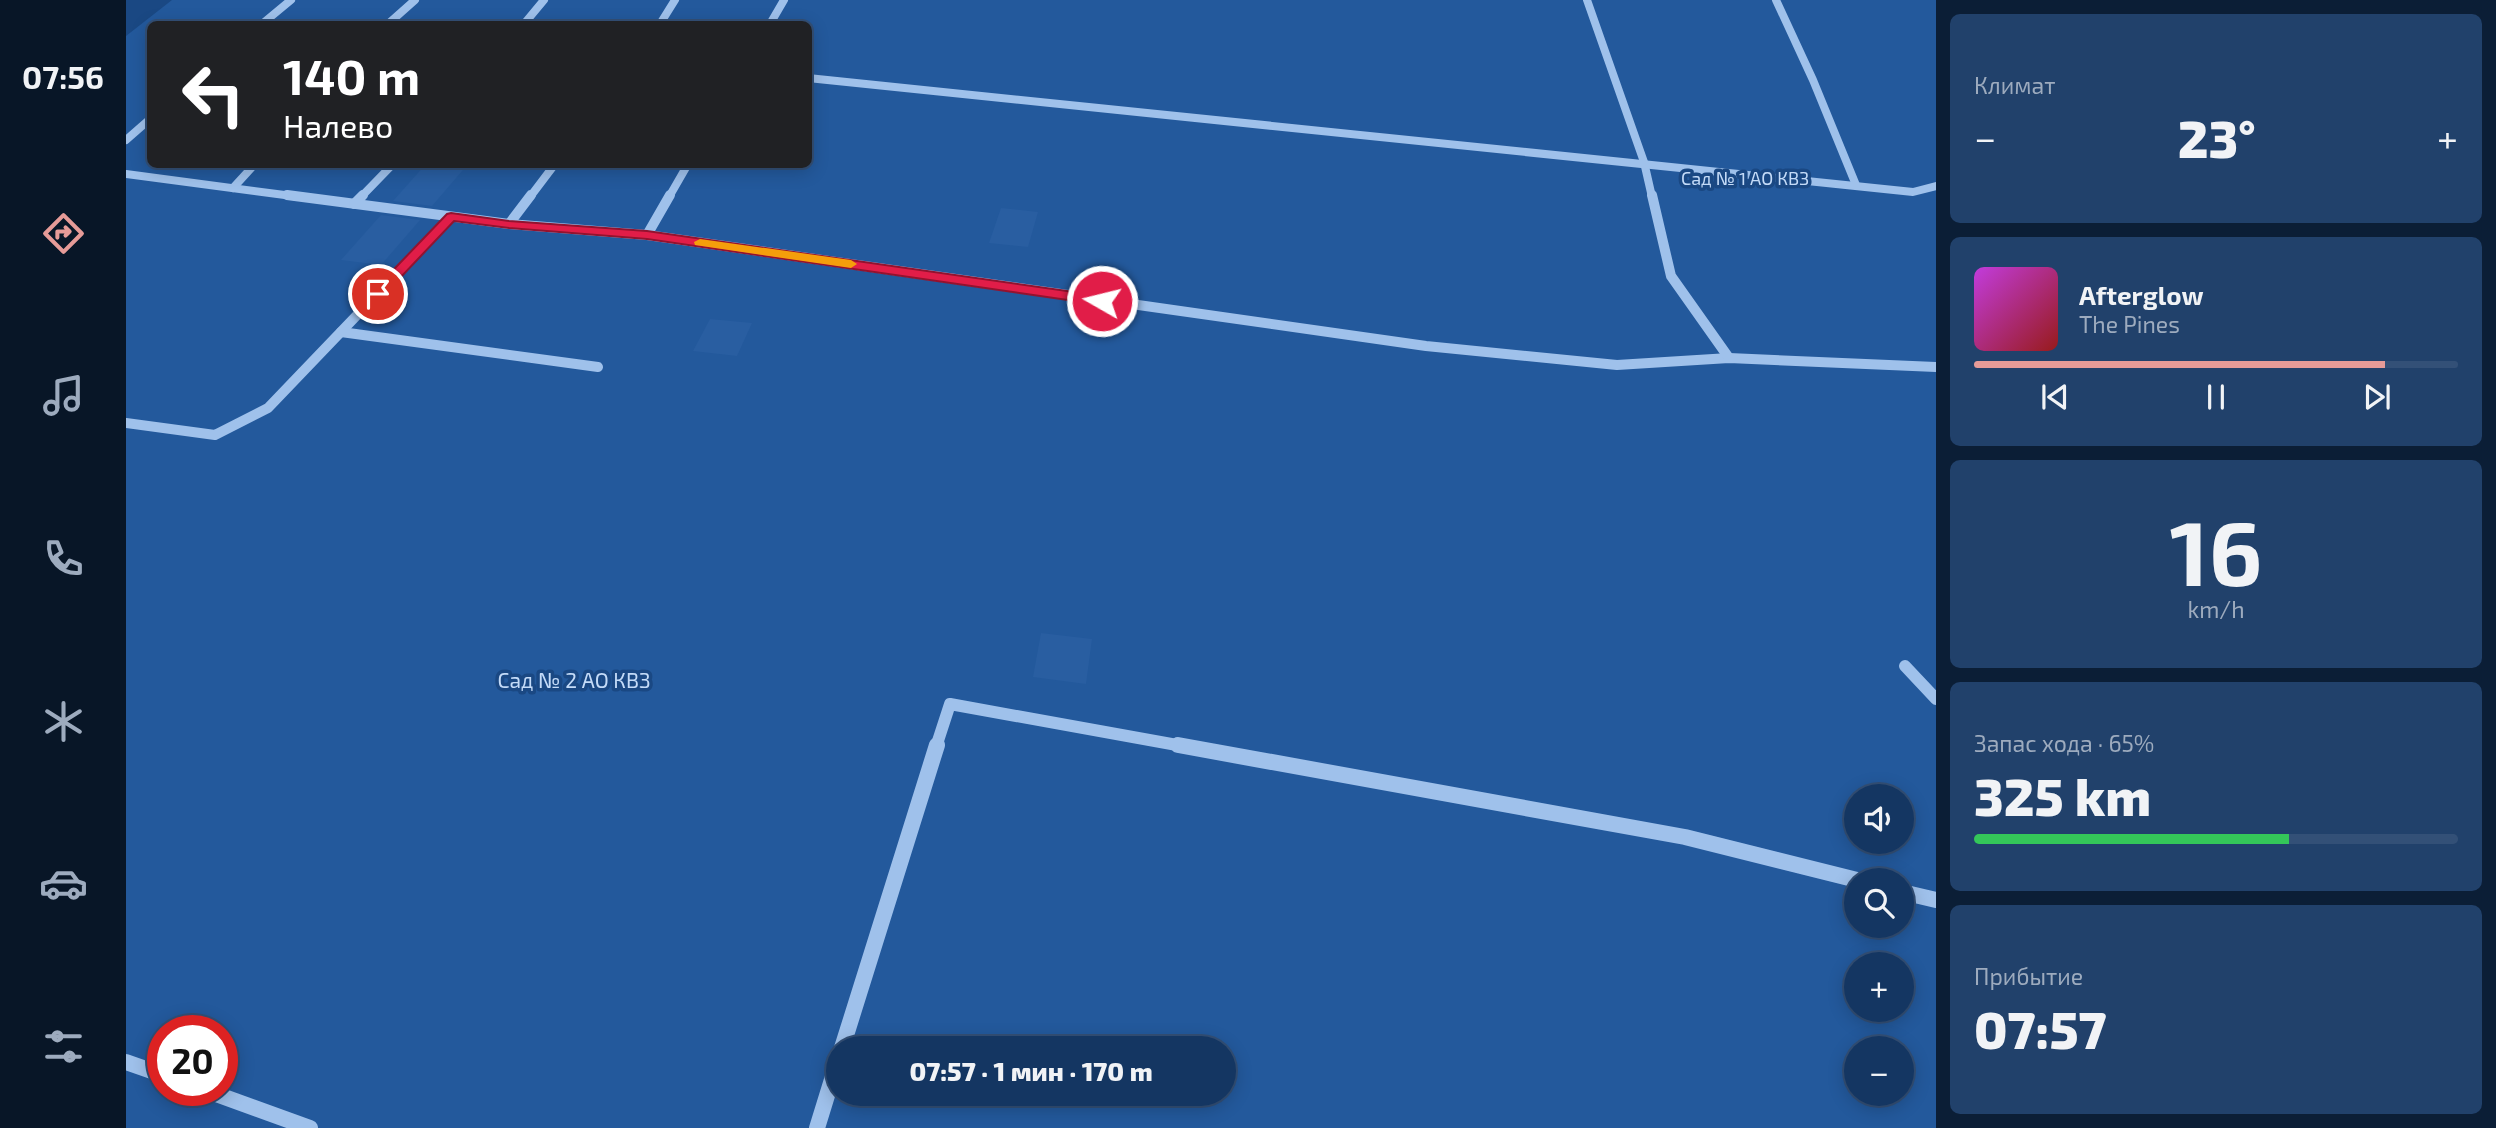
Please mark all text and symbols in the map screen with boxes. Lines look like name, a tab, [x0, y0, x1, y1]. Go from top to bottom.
text: 140 m	[283, 46, 420, 105]
icon: left	[168, 49, 259, 140]
text: 07:56	[22, 57, 104, 95]
text: Климат	[1974, 71, 2055, 99]
text: Налево	[283, 106, 393, 144]
text: 23°	[2178, 106, 2256, 168]
text: −	[1974, 114, 1996, 160]
text: +	[2437, 114, 2458, 160]
park label: Сад № 1 АО КВЗ	[1681, 167, 1809, 189]
icon: directions	[39, 209, 88, 258]
pin	[348, 264, 408, 324]
position arrow	[1065, 264, 1139, 338]
icon: arrive	[359, 275, 397, 313]
text: Afterglow	[2079, 279, 2204, 310]
text: The Pines	[2079, 310, 2180, 338]
icon: music	[39, 371, 88, 420]
icon: previous	[2036, 378, 2074, 416]
icon: pause	[2197, 378, 2235, 416]
icon: next	[2358, 378, 2396, 416]
text: 16	[2169, 495, 2263, 604]
icon: phone	[39, 534, 88, 583]
text: km/h	[2187, 595, 2245, 623]
park label: Сад № 2 АО КВЗ	[497, 667, 651, 692]
icon: climate	[39, 697, 88, 746]
text: Запас хода · 65%	[1974, 729, 2154, 757]
text: 325 km	[1974, 764, 2151, 826]
map controls	[1844, 784, 1914, 1106]
button: sound	[1844, 784, 1914, 854]
icon: car	[39, 859, 88, 908]
button: search	[1844, 868, 1914, 938]
button: +	[1844, 952, 1914, 1022]
text: Прибытие	[1974, 962, 2083, 990]
text: 07:57	[1974, 997, 2106, 1059]
speed limit sign: 20	[147, 1015, 238, 1106]
icon: filters	[39, 1022, 88, 1071]
button: −	[1844, 1036, 1914, 1106]
text: 07:57 · 1 мин · 170 m	[909, 1055, 1153, 1086]

